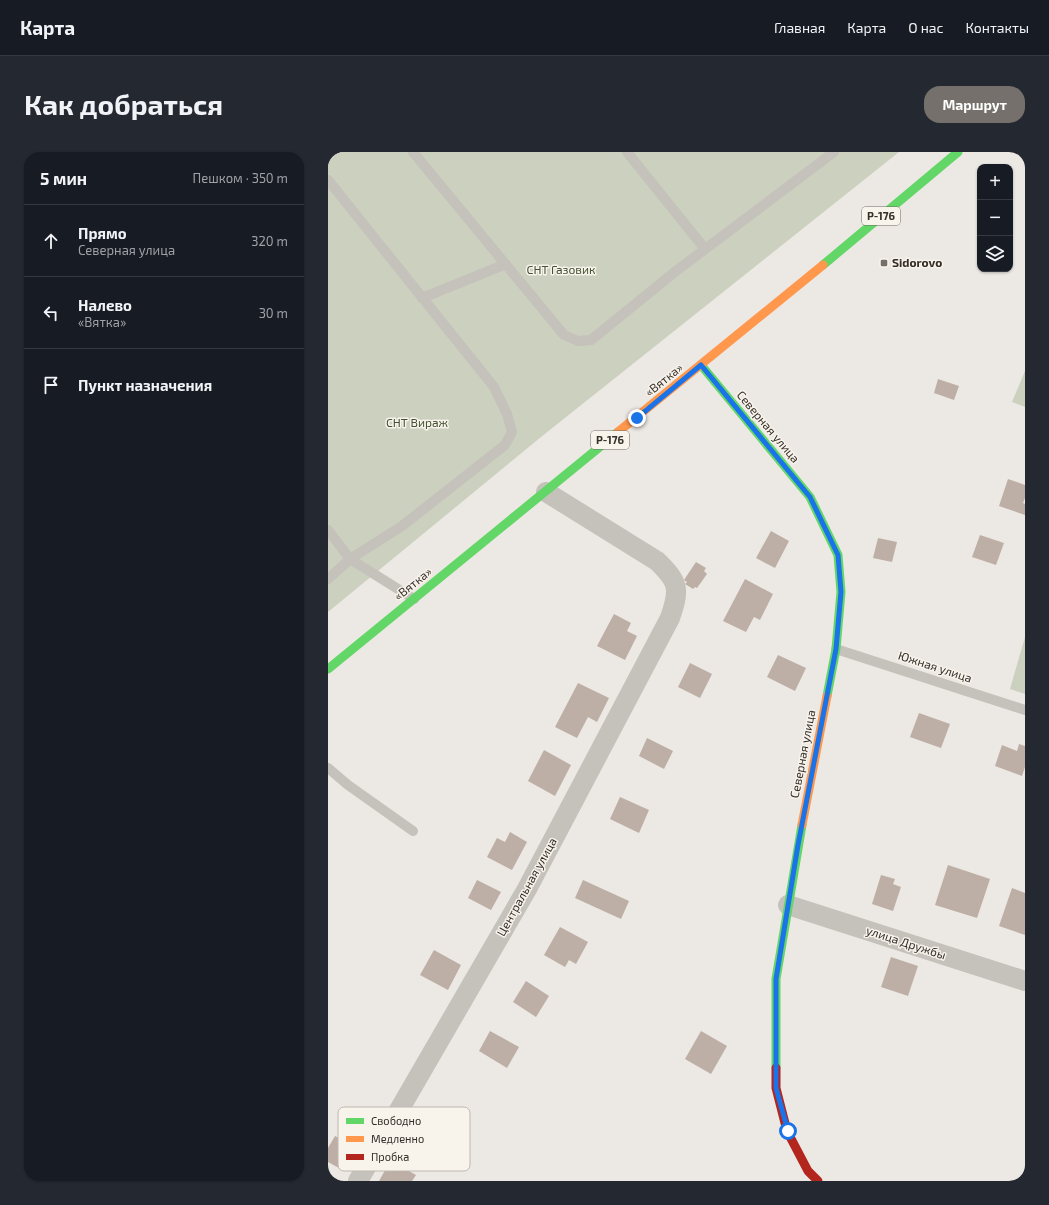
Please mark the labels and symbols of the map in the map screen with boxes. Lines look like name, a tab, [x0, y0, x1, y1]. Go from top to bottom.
road number: Р-176	[862, 207, 900, 225]
place label: Sidorovo	[892, 255, 942, 269]
marker: Sidorovo	[879, 258, 889, 268]
park label: СНТ Газовик	[527, 262, 596, 276]
street label: «Вятка»	[642, 360, 685, 399]
street label: Северная улица	[734, 388, 803, 466]
route end	[628, 409, 646, 427]
park label: СНТ Вираж	[386, 415, 449, 429]
road number: Р-176	[591, 431, 629, 449]
street label: «Вятка»	[391, 564, 434, 603]
street label: Южная улица	[896, 648, 974, 686]
street label: Северная улица	[787, 708, 818, 799]
street label: Центральная улица	[493, 835, 560, 939]
street label: улица Дружбы	[864, 923, 948, 962]
legend	[338, 1107, 470, 1171]
text: Свободно	[371, 1114, 421, 1127]
route start	[779, 1122, 797, 1140]
text: Медленно	[371, 1132, 424, 1145]
text: Пробка	[371, 1150, 409, 1163]

